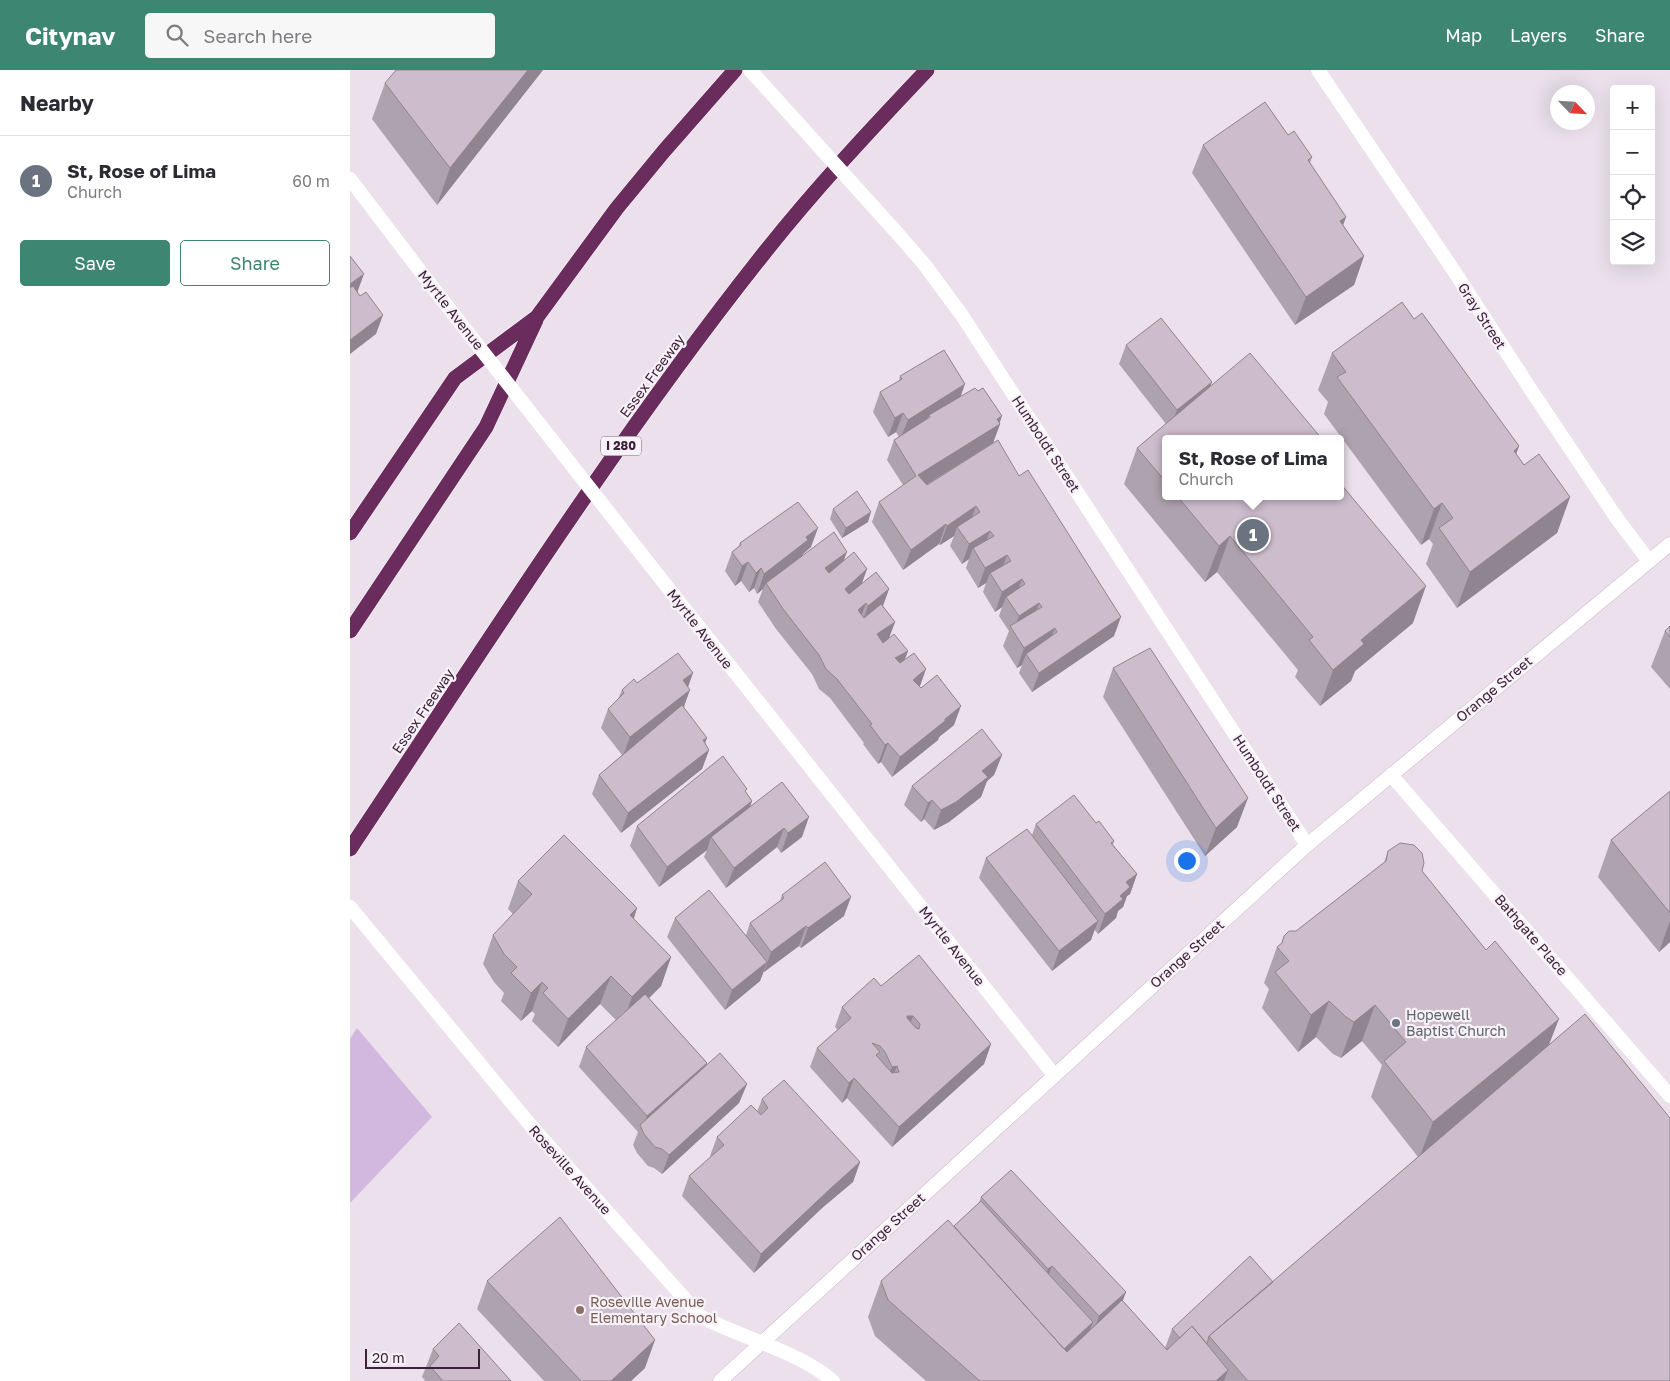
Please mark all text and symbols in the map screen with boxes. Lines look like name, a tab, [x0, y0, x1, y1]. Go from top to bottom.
search box	[145, 13, 495, 58]
text: Citynav	[25, 21, 115, 50]
icon: search	[163, 21, 191, 49]
text: Search here	[203, 24, 312, 47]
text: Map	[1445, 24, 1482, 46]
text: Layers	[1510, 24, 1567, 46]
text: Share	[1595, 24, 1645, 46]
north arrow	[1550, 85, 1595, 130]
map controls	[1610, 85, 1655, 265]
button: +	[1610, 85, 1655, 130]
text: Nearby	[20, 90, 94, 116]
button: −	[1610, 130, 1655, 175]
text: St, Rose of Lima	[67, 159, 216, 182]
text: 1	[32, 171, 40, 191]
text: 60 m	[292, 171, 330, 191]
button: locate	[1610, 175, 1655, 220]
text: Church	[67, 182, 122, 202]
button: layers	[1610, 220, 1655, 265]
button: Save	[20, 240, 170, 286]
button: Share	[180, 240, 330, 286]
street label: Myrtle Avenue	[415, 266, 488, 353]
street label: Gray Street	[1455, 279, 1510, 352]
street label: Essex Freeway	[616, 331, 688, 421]
street label: Humboldt Street	[1009, 392, 1084, 495]
popup	[1162, 435, 1344, 500]
road number: I 280	[601, 436, 641, 456]
text: St, Rose of Lima	[1178, 446, 1328, 469]
text: Church	[1178, 469, 1234, 489]
pin: 1	[1237, 516, 1269, 554]
street label: Myrtle Avenue	[664, 585, 737, 672]
street label: Orange Street	[1452, 652, 1535, 725]
street label: Essex Freeway	[388, 665, 457, 756]
street label: Humboldt Street	[1230, 731, 1305, 834]
your location	[1174, 848, 1200, 874]
street label: Bathgate Place	[1491, 890, 1571, 979]
street label: Myrtle Avenue	[916, 902, 989, 989]
street label: Orange Street	[1146, 916, 1227, 991]
place label: Hopewell Baptist Church	[1406, 1006, 1506, 1039]
marker: Hopewell Baptist Church	[1390, 1017, 1402, 1029]
street label: Roseville Avenue	[526, 1121, 615, 1218]
street label: Orange Street	[847, 1189, 928, 1264]
place label: Roseville Avenue Elementary School	[590, 1293, 717, 1326]
marker: Roseville Avenue Elementary School	[574, 1304, 586, 1316]
scale bar	[365, 1346, 480, 1369]
text: 20 m	[372, 1349, 405, 1366]

